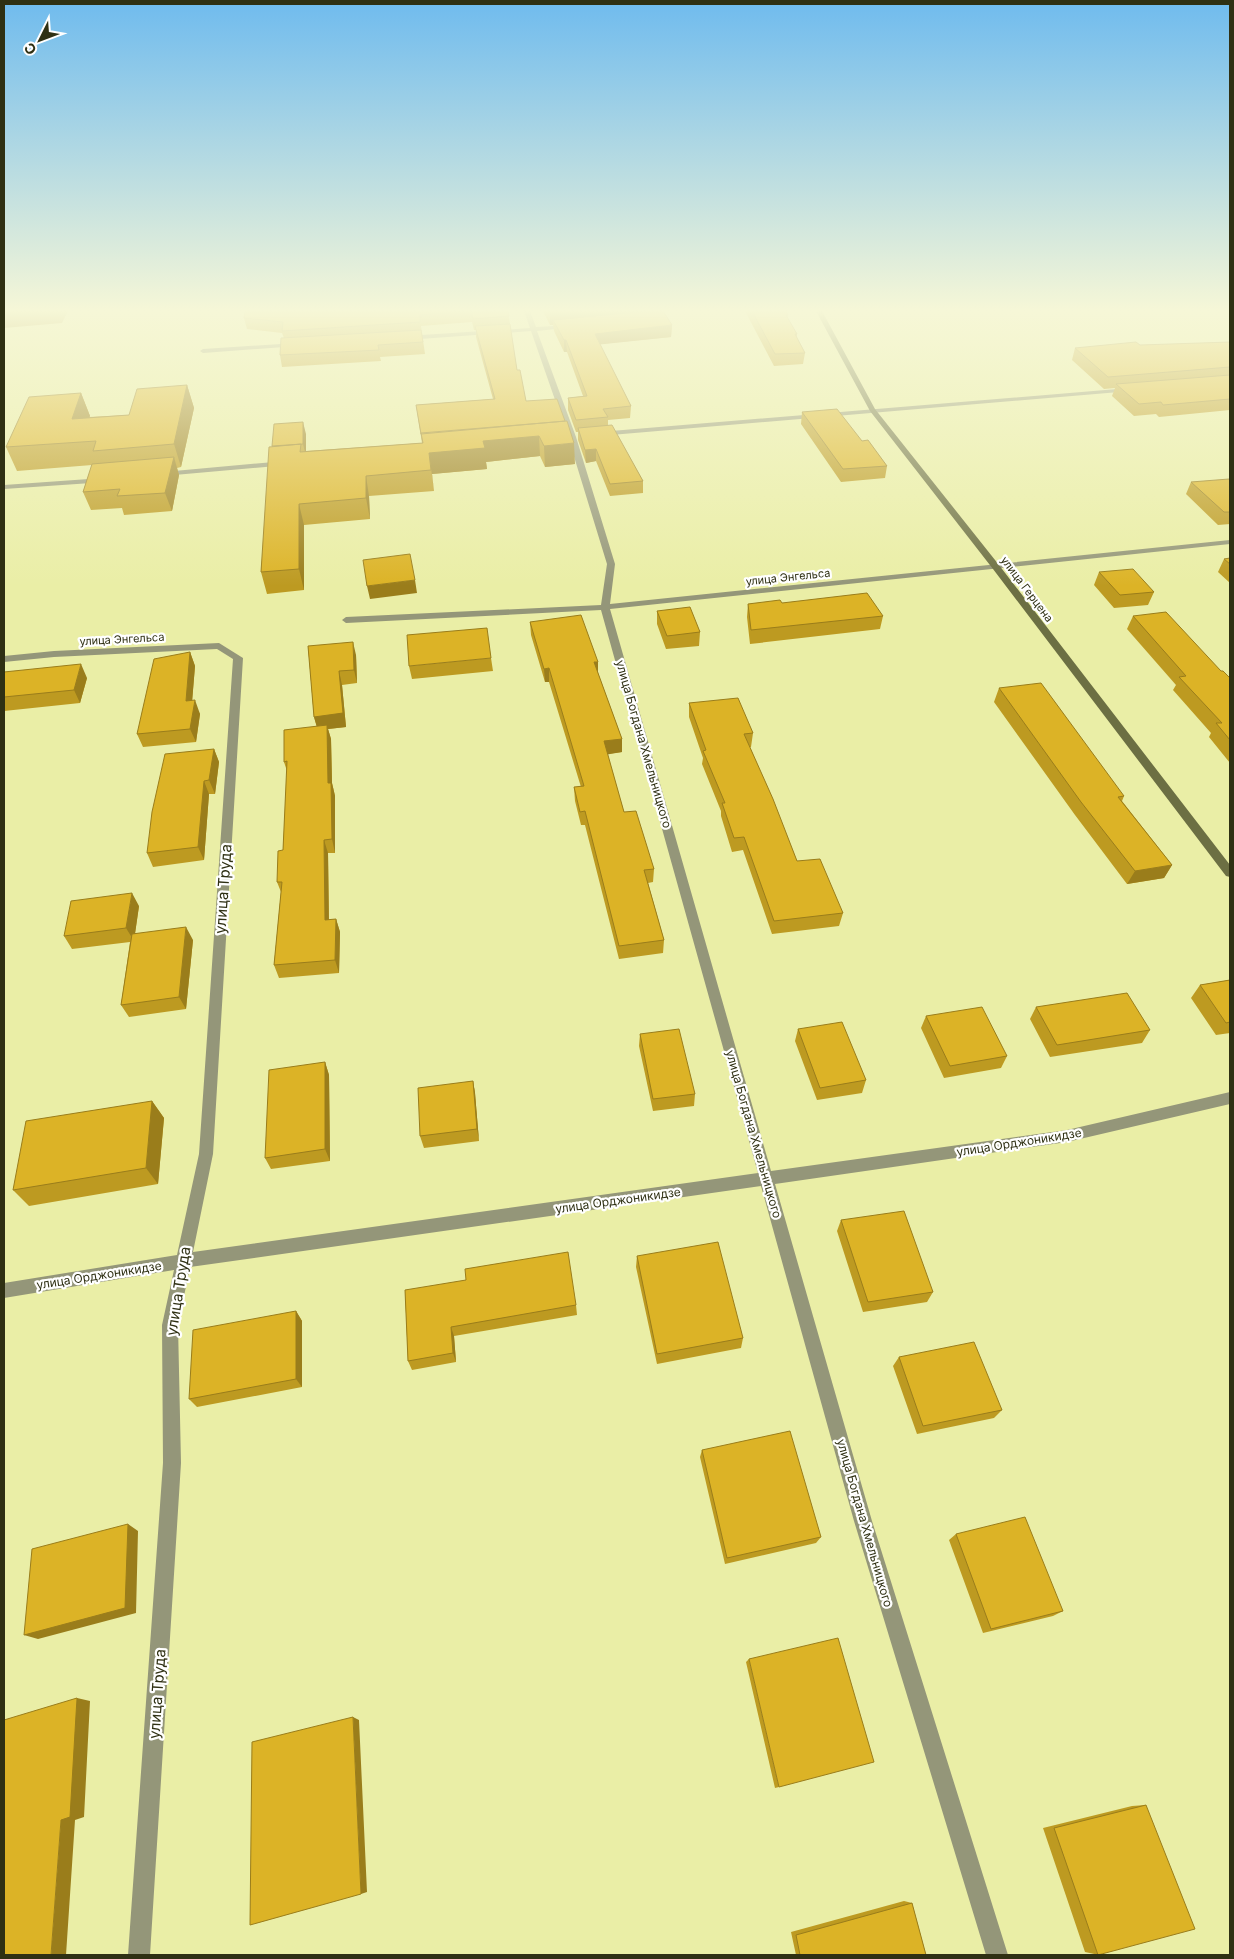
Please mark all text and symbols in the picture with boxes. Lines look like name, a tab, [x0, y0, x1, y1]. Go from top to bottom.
north arrow	[15, 15, 65, 65]
text: С	[20, 39, 40, 59]
street label: улица Герцена	[998, 553, 1056, 625]
street label: улица Энгельса	[745, 566, 831, 588]
street label: улица Энгельса	[79, 630, 165, 648]
street label: улица Богдана Хмельницкого	[613, 658, 675, 830]
street label: улица Труда	[210, 843, 236, 935]
street label: улица Богдана Хмельницкого	[723, 1048, 785, 1220]
street label: улица Орджоникидзе	[955, 1125, 1083, 1159]
street label: улица Орджоникидзе	[554, 1184, 682, 1216]
street label: улица Труда	[162, 1245, 194, 1337]
street label: улица Орджоникидзе	[35, 1258, 163, 1292]
street label: улица Богдана Хмельницкого	[834, 1437, 896, 1609]
street label: улица Труда	[144, 1648, 170, 1740]

